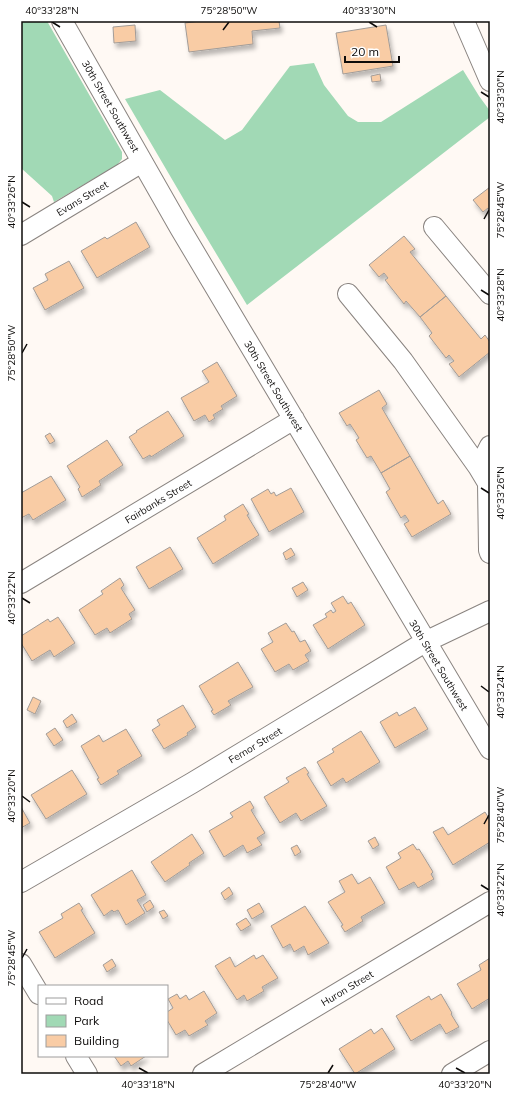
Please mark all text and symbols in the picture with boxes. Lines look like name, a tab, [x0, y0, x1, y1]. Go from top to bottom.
text: 40°33'28"N	[25, 4, 79, 17]
text: 75°28'50"W	[201, 4, 257, 17]
text: 40°33'30"N	[342, 4, 396, 17]
scale bar	[345, 38, 399, 64]
text: 20 m	[351, 44, 379, 59]
street label: 30th Street Southwest	[79, 58, 142, 155]
text: 40°33'30"N	[494, 70, 507, 124]
text: 40°33'26"N	[5, 175, 18, 229]
street label: Evans Street	[54, 178, 111, 219]
text: 75°28'45"W	[494, 182, 507, 238]
text: 40°33'28"N	[494, 268, 507, 322]
text: 75°28'50"W	[5, 325, 18, 381]
street label: 30th Street Southwest	[241, 338, 306, 434]
text: 40°33'26"N	[494, 466, 507, 520]
street label: Fairbanks Street	[123, 476, 194, 526]
text: 40°33'22"N	[5, 571, 18, 625]
street label: 30th Street Southwest	[406, 617, 471, 713]
text: 40°33'24"N	[494, 665, 507, 719]
street label: Fernor Street	[226, 724, 285, 766]
text: 40°33'20"N	[5, 769, 18, 823]
text: 75°28'40"W	[494, 787, 507, 843]
text: 40°33'22"N	[494, 863, 507, 917]
text: 75°28'45"W	[5, 930, 18, 986]
street label: Huron Street	[319, 967, 376, 1009]
legend	[38, 985, 168, 1057]
text: Road	[74, 993, 103, 1008]
text: Park	[74, 1013, 100, 1028]
text: Building	[74, 1033, 119, 1048]
text: 40°33'18"N	[121, 1078, 175, 1091]
text: 75°28'40"W	[300, 1078, 356, 1091]
text: 40°33'20"N	[438, 1078, 492, 1091]

